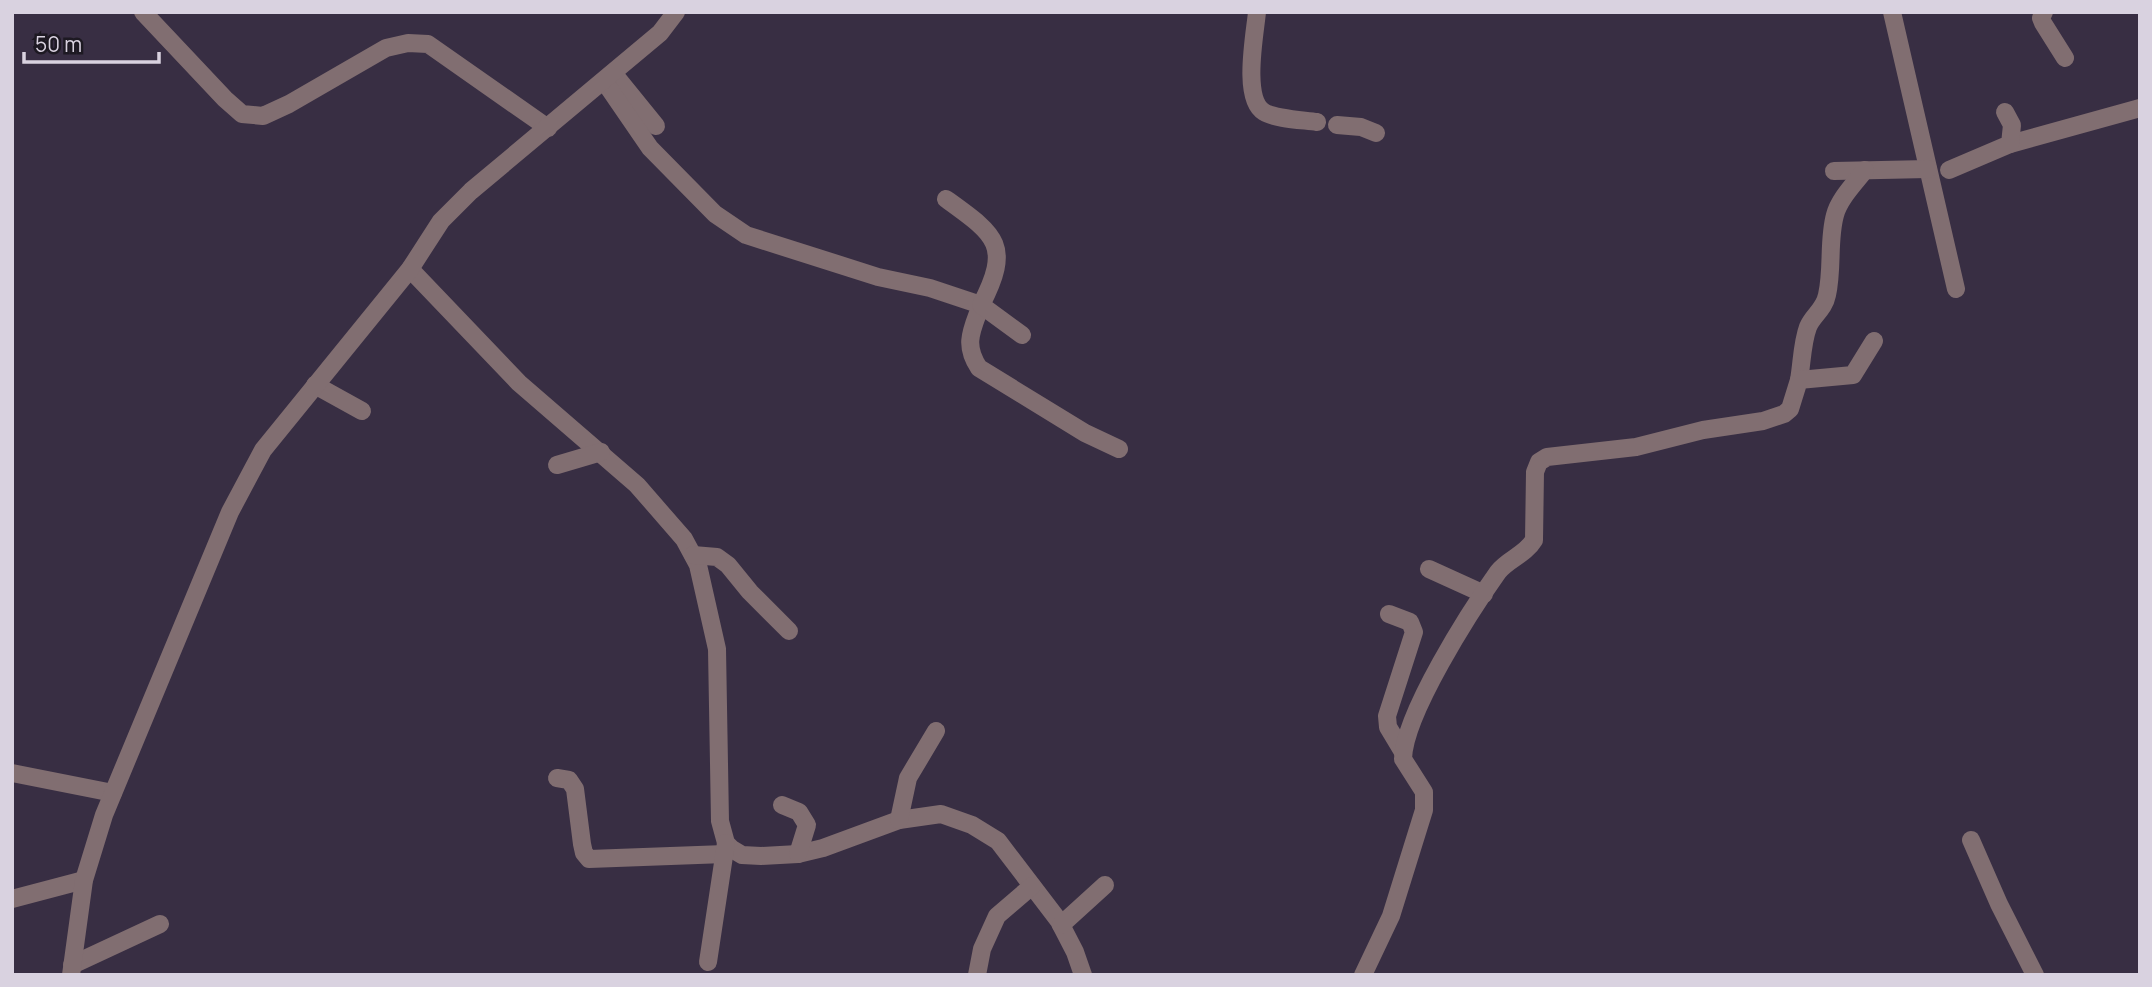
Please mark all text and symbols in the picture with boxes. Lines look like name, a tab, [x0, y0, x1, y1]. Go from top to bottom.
scale bar	[24, 21, 159, 65]
text: 50 m	[35, 30, 82, 58]

